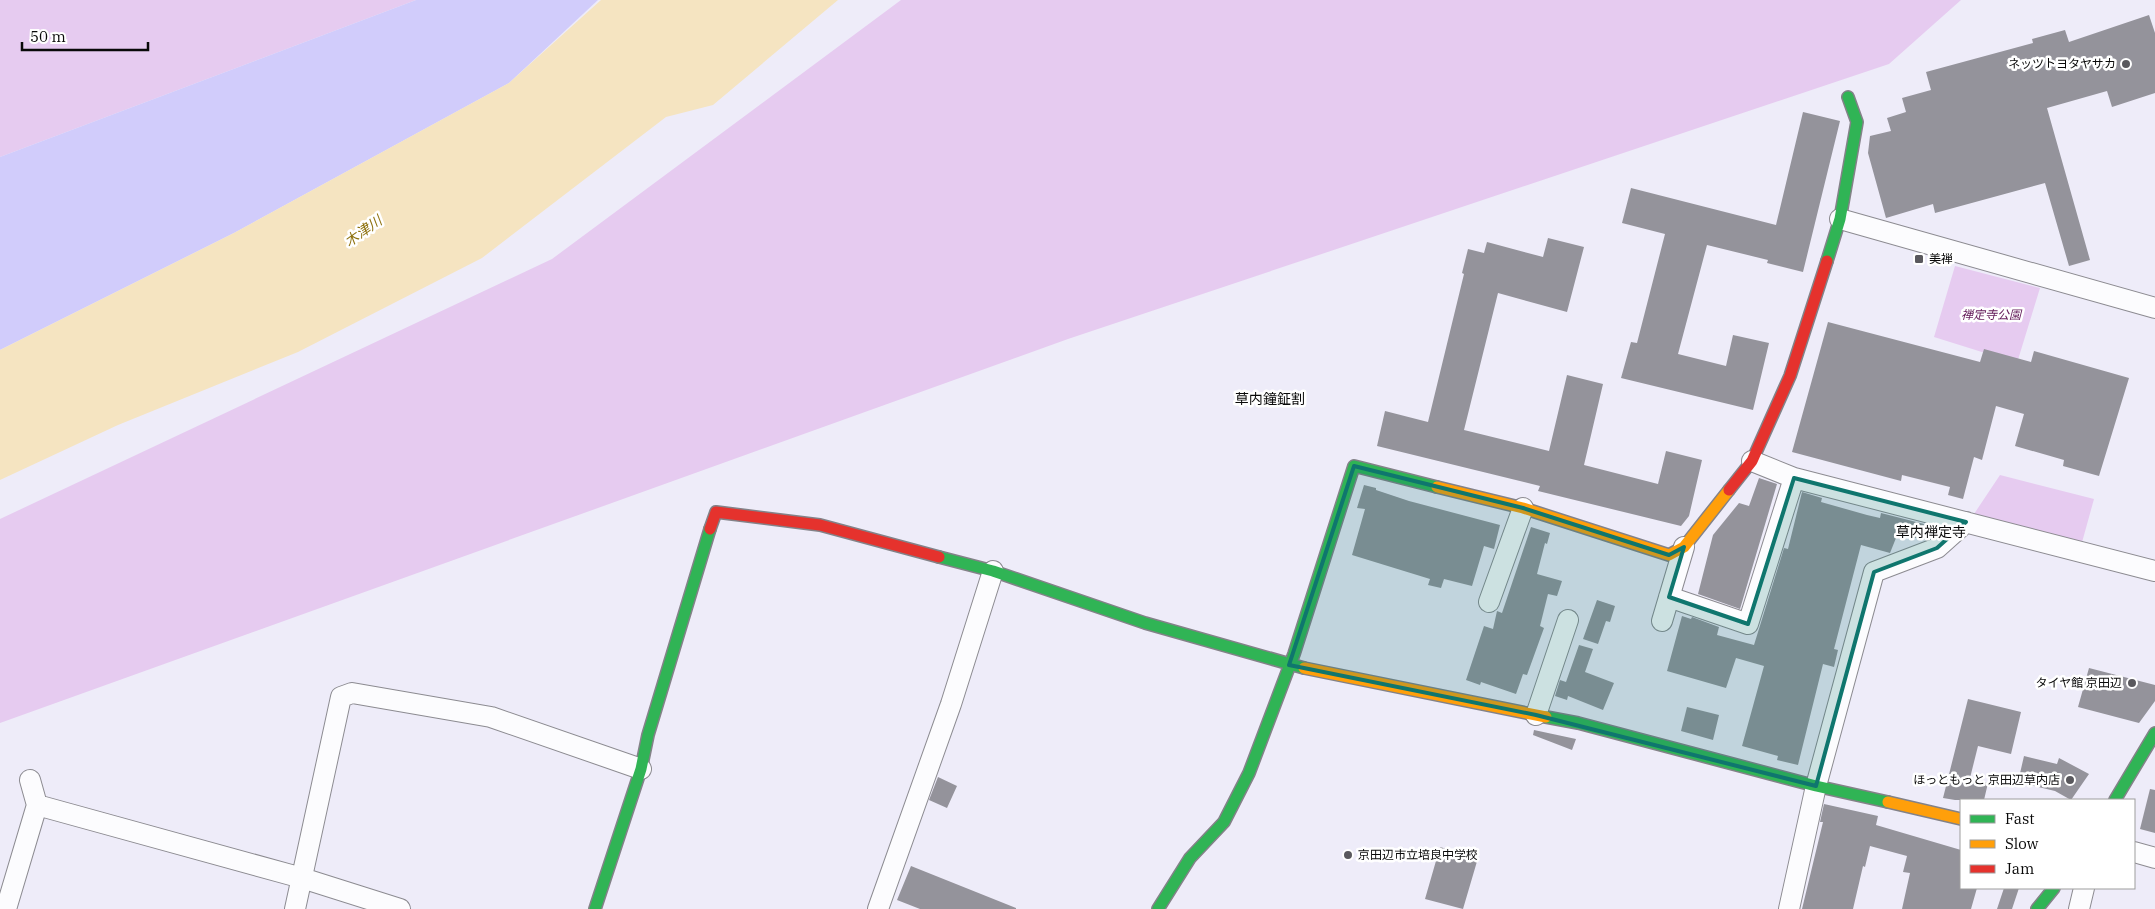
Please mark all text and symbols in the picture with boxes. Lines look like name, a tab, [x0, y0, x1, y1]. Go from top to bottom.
scale bar	[22, 20, 149, 52]
text: 50 m	[30, 27, 66, 46]
place label: ネッツトヨタヤサカ	[2008, 56, 2116, 71]
marker: ネッツトヨタヤサカ	[2120, 58, 2132, 70]
water label: 木津川	[341, 210, 387, 250]
place label: 美禅	[1929, 251, 1953, 266]
marker: 美禅	[1913, 253, 1925, 265]
park label: 禅定寺公園	[1961, 307, 2023, 322]
district label: 草内鐘鉦割	[1235, 390, 1305, 408]
district label: 草内禅定寺	[1896, 523, 1966, 541]
place label: タイヤ館 京田辺	[2036, 675, 2122, 690]
marker: タイヤ館 京田辺	[2126, 677, 2138, 689]
place label: ほっともっと 京田辺草内店	[1913, 772, 2060, 787]
marker: ほっともっと 京田辺草内店	[2064, 774, 2076, 786]
legend	[1960, 799, 2135, 889]
text: Fast	[2005, 809, 2035, 828]
text: Slow	[2005, 834, 2039, 853]
place label: 京田辺市立培良中学校	[1358, 847, 1478, 862]
marker: 京田辺市立培良中学校	[1342, 849, 1354, 861]
text: Jam	[2005, 859, 2034, 878]

